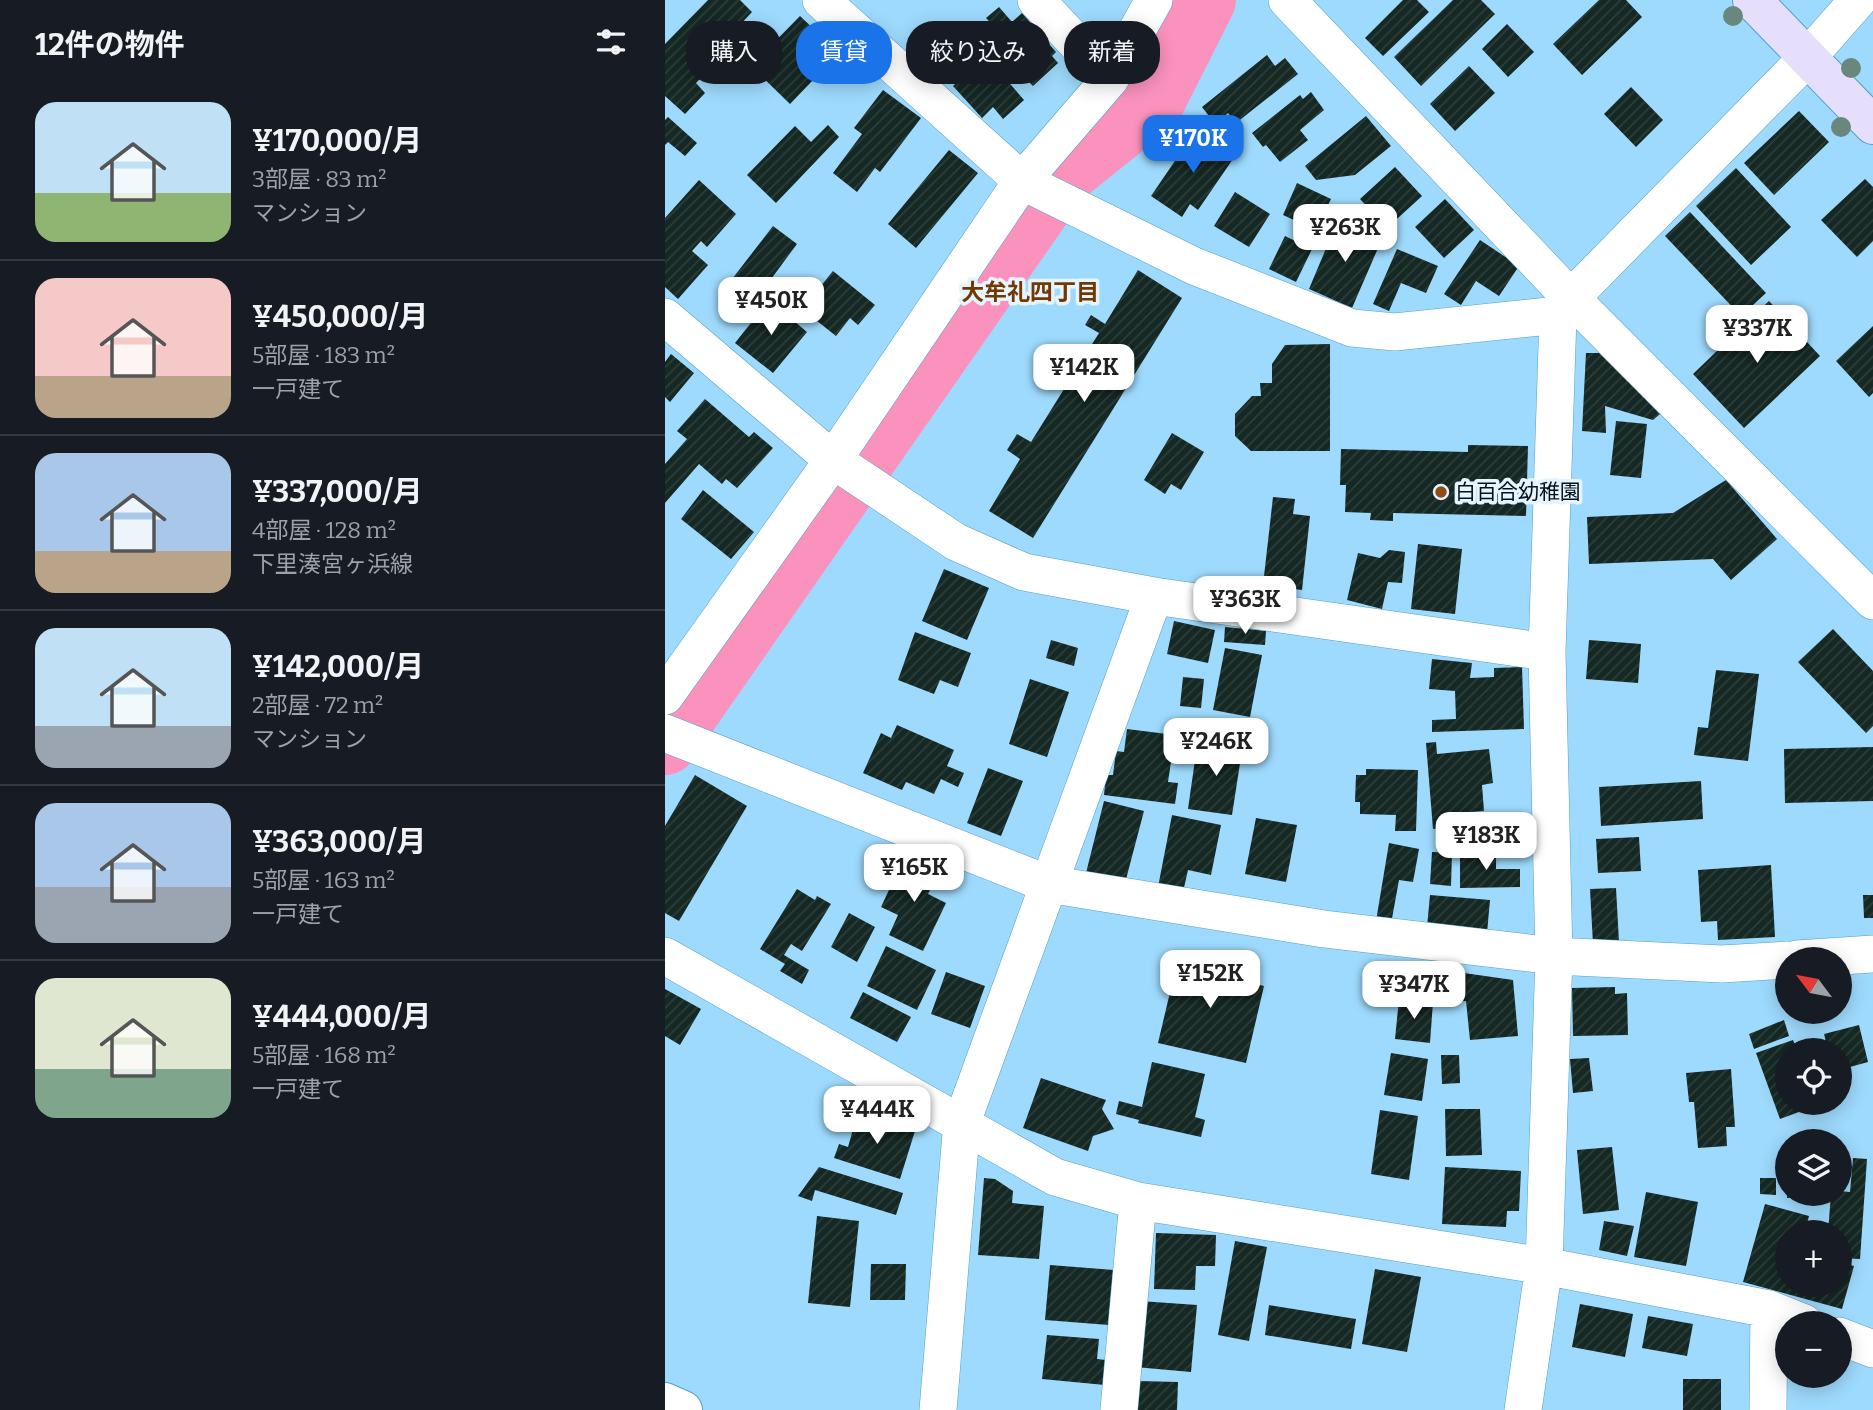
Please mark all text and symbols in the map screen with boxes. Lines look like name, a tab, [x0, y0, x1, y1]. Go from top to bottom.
chip: 購入	[686, 21, 782, 84]
chip: 賃貸	[796, 21, 892, 84]
chip: 絞り込み	[906, 21, 1050, 84]
chip: 新着	[1064, 21, 1160, 84]
icon: filters	[592, 23, 630, 61]
text: 12件の物件	[35, 27, 185, 63]
pin: ¥170K	[1144, 116, 1242, 175]
text: ¥170,000/月	[252, 123, 422, 159]
text: ¥170K	[1159, 124, 1227, 152]
icon: home	[91, 130, 175, 214]
text: 3部屋 · 83 m²	[252, 165, 386, 193]
text: マンション	[252, 199, 367, 227]
pin: ¥263K	[1296, 204, 1394, 264]
text: ¥263K	[1309, 213, 1381, 241]
pin: ¥450K	[722, 278, 820, 337]
district label: 大牟礼四丁目	[961, 278, 1099, 306]
text: ¥450K	[734, 286, 808, 314]
text: ¥450,000/月	[252, 299, 429, 335]
icon: home	[91, 306, 175, 390]
pin: ¥337K	[1708, 306, 1806, 365]
text: ¥337K	[1722, 314, 1792, 342]
text: 5部屋 · 183 m²	[252, 341, 395, 369]
pin: ¥142K	[1035, 344, 1133, 404]
text: ¥142K	[1049, 353, 1119, 381]
text: 一戸建て	[252, 375, 344, 403]
text: ¥337,000/月	[252, 474, 423, 510]
place label: 白百合幼稚園	[1455, 479, 1581, 505]
icon: home	[91, 481, 175, 565]
marker: 白百合幼稚園	[1433, 484, 1449, 500]
text: 4部屋 · 128 m²	[252, 516, 396, 544]
text: 下里湊宮ヶ浜線	[252, 550, 413, 578]
pin: ¥363K	[1196, 576, 1294, 636]
text: ¥363K	[1209, 585, 1281, 613]
text: ¥142,000/月	[252, 649, 424, 685]
icon: home	[91, 656, 175, 740]
text: 2部屋 · 72 m²	[252, 691, 383, 719]
pin: ¥246K	[1167, 718, 1265, 778]
text: マンション	[252, 725, 367, 753]
text: ¥246K	[1179, 727, 1253, 755]
pin: ¥183K	[1437, 812, 1535, 872]
text: ¥183K	[1452, 821, 1520, 849]
text: ¥363,000/月	[252, 824, 426, 860]
icon: home	[91, 831, 175, 915]
pin: ¥165K	[865, 844, 963, 904]
text: ¥165K	[880, 853, 948, 881]
text: 5部屋 · 163 m²	[252, 866, 395, 894]
text: 一戸建て	[252, 900, 344, 928]
north arrow	[1775, 947, 1851, 1024]
map controls	[1775, 947, 1852, 1388]
pin: ¥152K	[1161, 950, 1259, 1010]
text: ¥152K	[1176, 959, 1244, 987]
pin: ¥347K	[1365, 962, 1463, 1021]
text: ¥347K	[1378, 970, 1450, 998]
text: ¥444,000/月	[252, 999, 432, 1035]
icon: home	[91, 1006, 175, 1090]
button: locate	[1775, 1038, 1852, 1115]
text: 5部屋 · 168 m²	[252, 1041, 396, 1069]
text: 一戸建て	[252, 1075, 344, 1103]
pin: ¥444K	[828, 1086, 926, 1146]
text: ¥444K	[840, 1095, 914, 1123]
button: layers	[1775, 1129, 1852, 1206]
button: +	[1775, 1220, 1852, 1297]
button: −	[1775, 1311, 1852, 1388]

